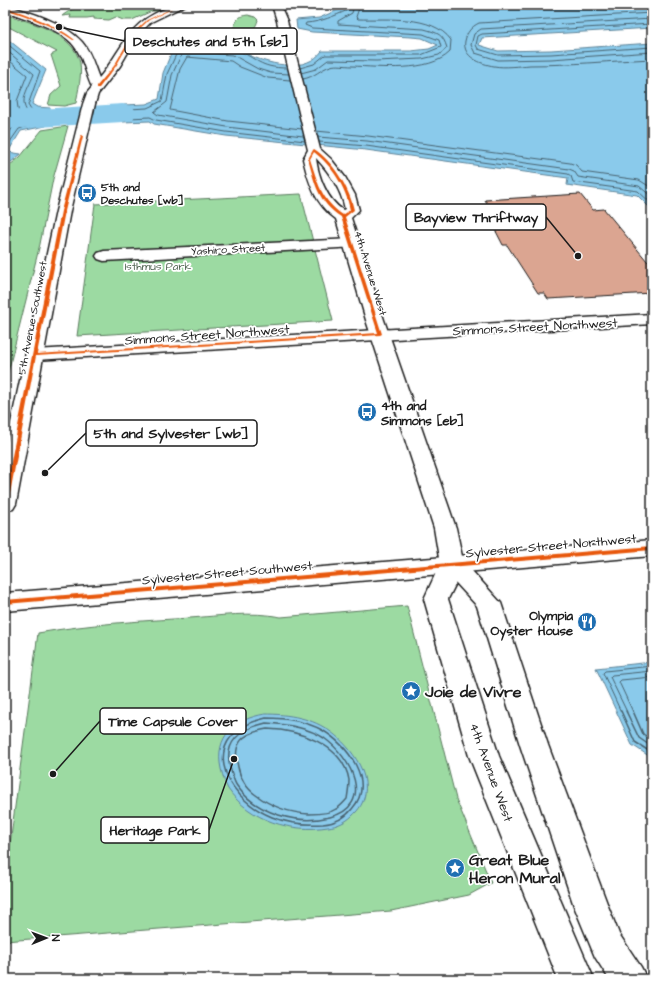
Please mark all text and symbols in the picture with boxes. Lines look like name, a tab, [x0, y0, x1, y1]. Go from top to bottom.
callout: Deschutes and 5th [sb]	[125, 28, 297, 54]
text: Deschutes and 5th [sb]	[133, 32, 289, 52]
place label: 5th and Deschutes [wb]	[101, 180, 184, 208]
bus stop icon: 5th and Deschutes [wb]	[76, 182, 98, 204]
callout: Bayview Thriftway	[406, 204, 546, 230]
text: Bayview Thriftway	[414, 208, 538, 228]
street label: 4th Avenue West	[350, 229, 391, 318]
street label: Yashiro Street	[190, 240, 266, 259]
street label: 5th Avenue Southwest	[14, 259, 51, 376]
park label: Isthmus Park	[125, 259, 192, 274]
street label: Simmons Street Northwest	[452, 314, 619, 340]
street label: Simmons Street Northwest	[124, 320, 291, 350]
place label: 4th and Simmons [eb]	[380, 397, 464, 430]
bus stop icon: 4th and Simmons [eb]	[356, 401, 378, 423]
callout: 5th and Sylvester [wb]	[86, 420, 257, 446]
text: 5th and Sylvester [wb]	[93, 424, 249, 444]
street label: Sylvester Street Northwest	[465, 529, 638, 563]
street label: Sylvester Street Southwest	[141, 557, 314, 590]
place label: Olympia Oyster House	[491, 607, 573, 641]
restaurant icon: Olympia Oyster House	[576, 611, 598, 633]
place icon: Joie de Vivre	[400, 680, 422, 702]
place label: Joie de Vivre	[424, 681, 522, 703]
callout: Time Capsule Cover	[100, 708, 246, 734]
text: Time Capsule Cover	[107, 712, 238, 732]
street label: 4th Avenue West	[465, 720, 518, 825]
callout: Heritage Park	[101, 817, 209, 843]
text: Heritage Park	[109, 821, 201, 842]
place label: Great Blue Heron Mural	[469, 849, 561, 889]
place icon: Great Blue Heron Mural	[444, 857, 466, 879]
north arrow	[26, 918, 66, 958]
text: N	[48, 934, 63, 942]

